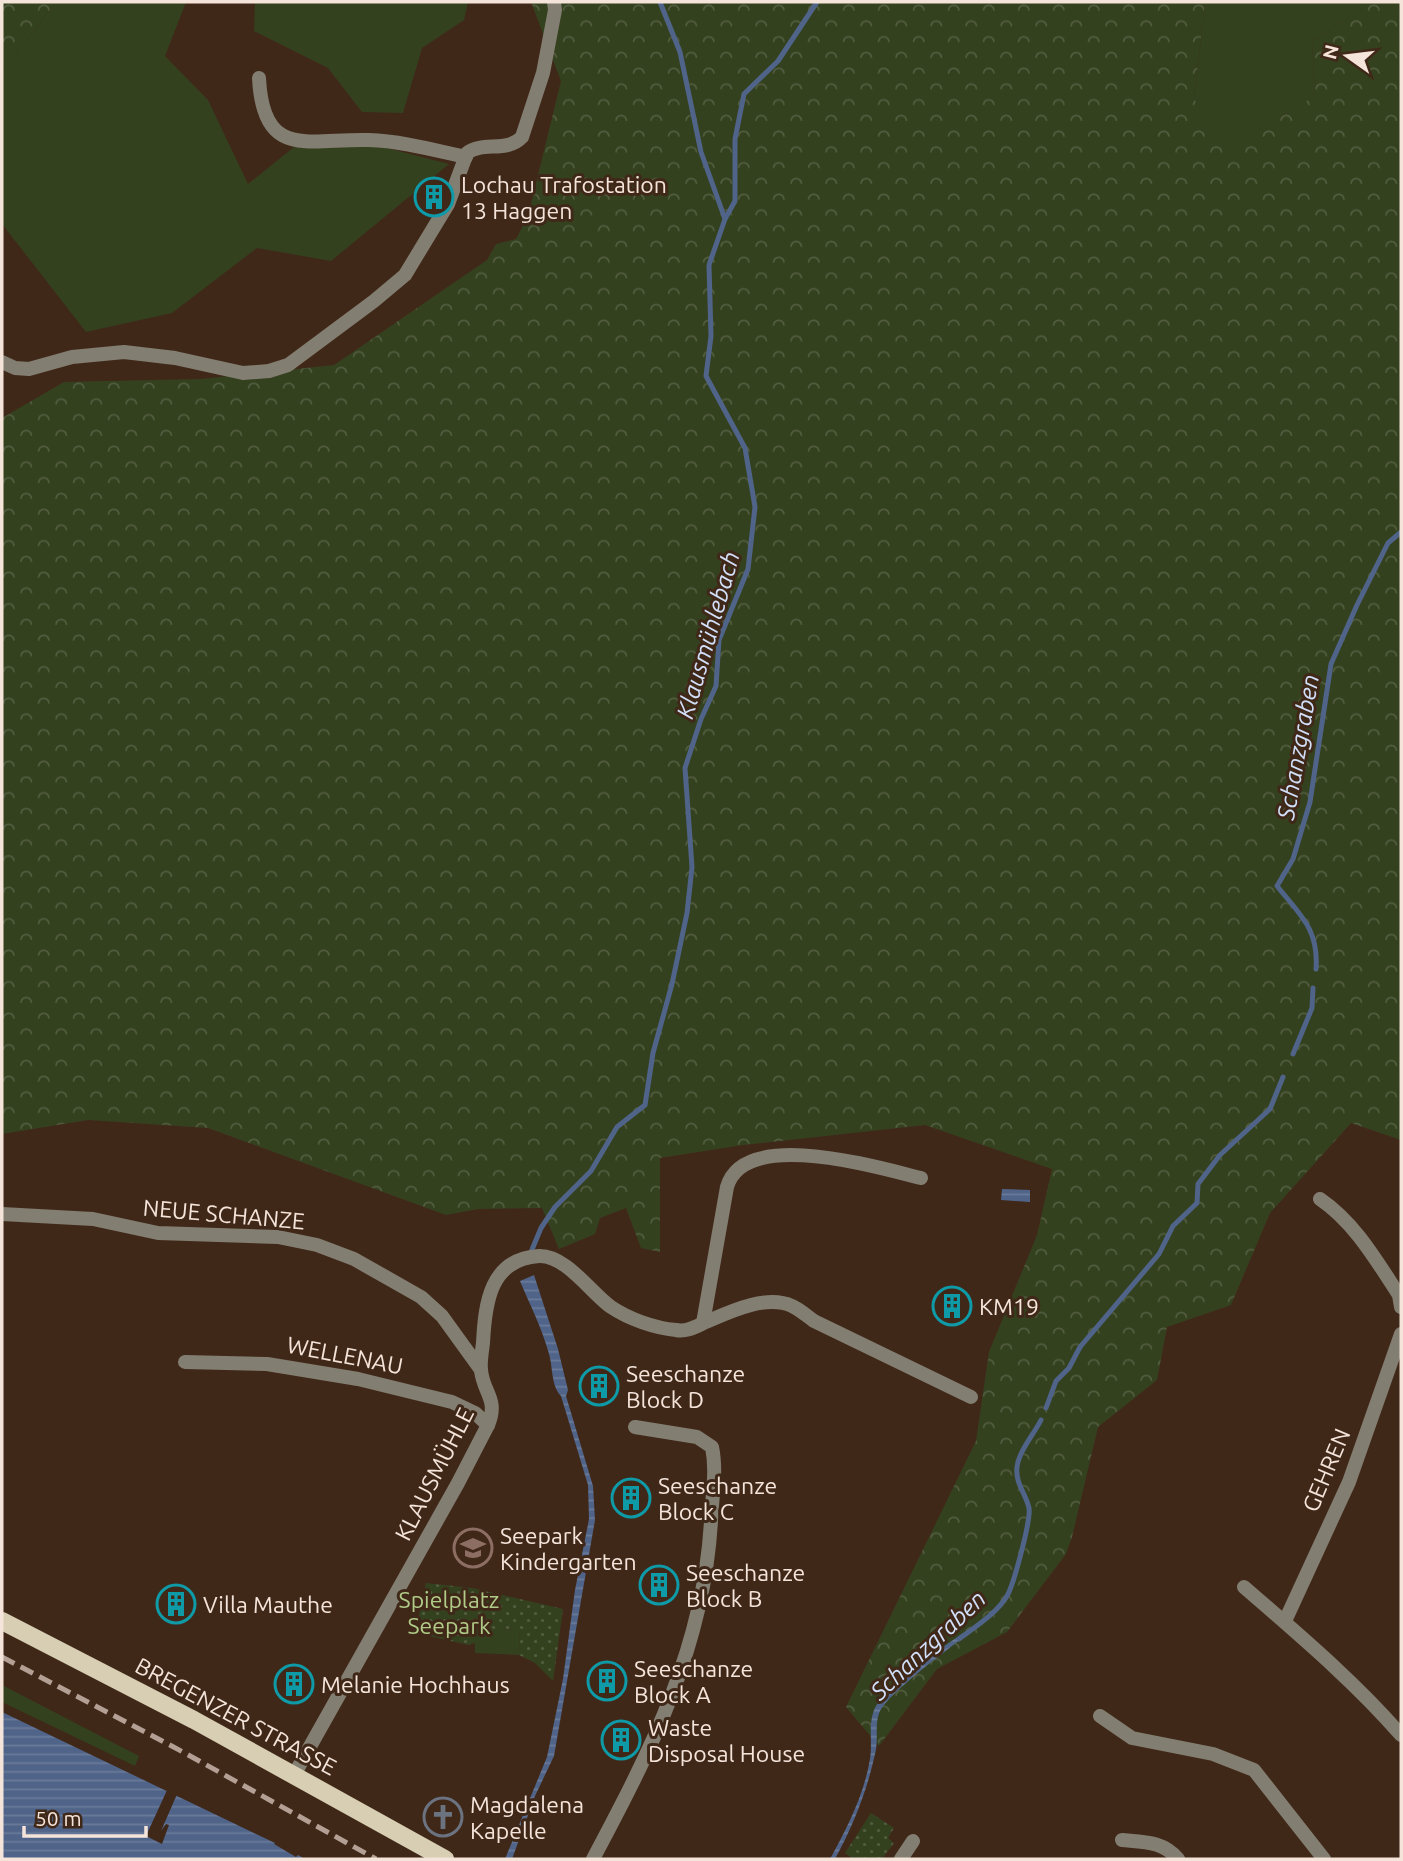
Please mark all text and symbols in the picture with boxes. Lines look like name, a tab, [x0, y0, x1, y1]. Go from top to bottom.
north arrow	[1312, 21, 1382, 91]
text: N	[1318, 42, 1343, 61]
place label: Lochau Trafostation 13 Haggen	[461, 172, 667, 223]
building icon: Lochau Trafostation 13 Haggen	[413, 176, 455, 218]
water label: Klausmühlebach	[671, 548, 745, 722]
water label: Schanzgraben	[1272, 672, 1324, 823]
street label: NEUE SCHANZE	[142, 1194, 306, 1234]
building icon: KM19	[931, 1285, 973, 1327]
place label: KM19	[979, 1294, 1039, 1319]
street label: WELLENAU	[285, 1332, 405, 1378]
place label: Seeschanze Block D	[626, 1361, 745, 1412]
building icon: Seeschanze Block D	[578, 1365, 620, 1407]
street label: KLAUSMÜHLE	[390, 1404, 478, 1544]
street label: GEHREN	[1297, 1425, 1355, 1515]
place label: Seeschanze Block C	[658, 1473, 777, 1524]
building icon: Seeschanze Block C	[610, 1477, 652, 1519]
place label: Seepark Kindergarten	[500, 1523, 637, 1574]
school or university icon: Seepark Kindergarten	[452, 1527, 494, 1569]
place label: Seeschanze Block B	[686, 1560, 805, 1611]
building icon: Seeschanze Block B	[638, 1564, 680, 1606]
building icon: Villa Mauthe	[155, 1583, 197, 1625]
water label: Schanzgraben	[864, 1585, 991, 1706]
park label: Spielplatz Seepark	[399, 1587, 499, 1638]
place label: Villa Mauthe	[203, 1592, 333, 1617]
street label: BREGENZER STRASSE	[131, 1652, 341, 1780]
place label: Seeschanze Block A	[634, 1656, 753, 1707]
building icon: Seeschanze Block A	[586, 1660, 628, 1702]
building icon: Melanie Hochhaus	[273, 1663, 315, 1705]
place label: Melanie Hochhaus	[321, 1672, 510, 1697]
place label: Waste Disposal House	[648, 1715, 805, 1766]
building icon: Waste Disposal House	[600, 1719, 642, 1761]
place label: Magdalena Kapelle	[470, 1792, 584, 1843]
scale bar	[24, 1794, 147, 1838]
church icon: Magdalena Kapelle	[422, 1796, 464, 1838]
text: 50 m	[35, 1806, 82, 1830]

